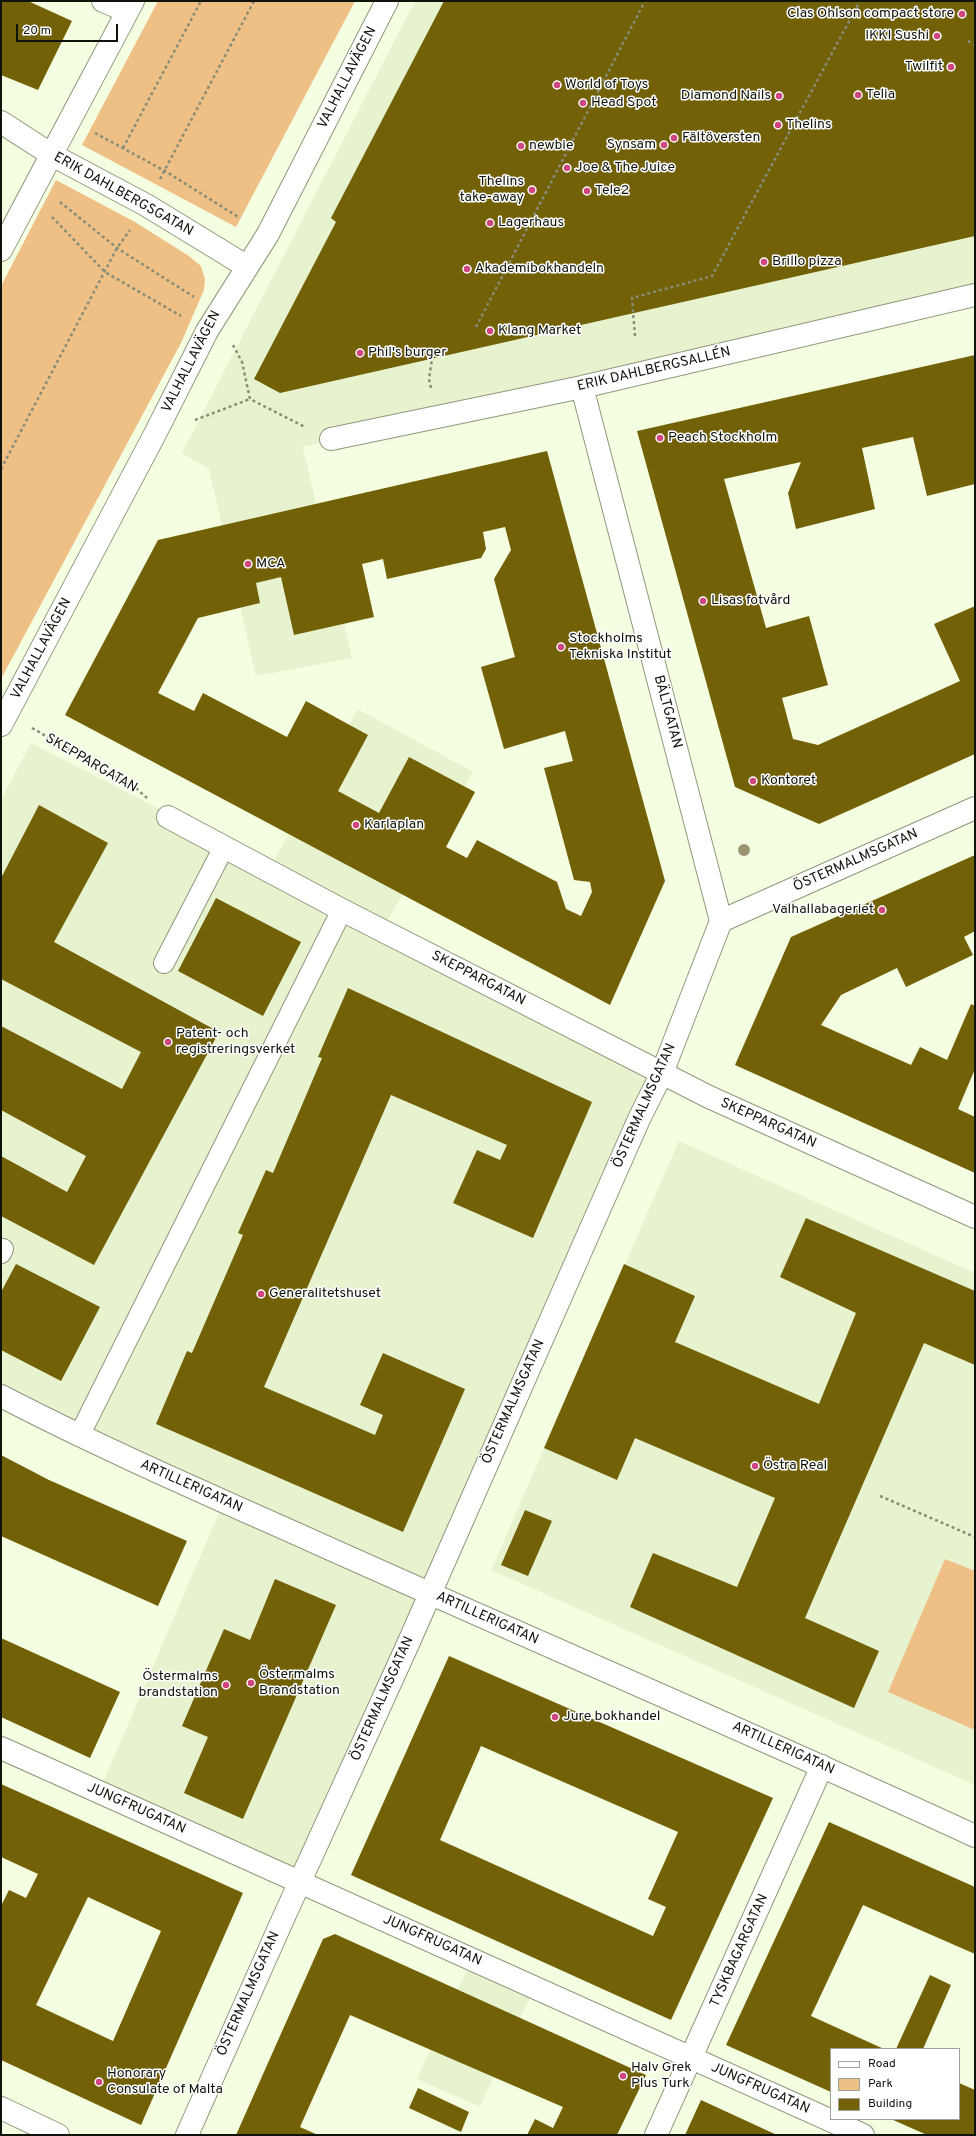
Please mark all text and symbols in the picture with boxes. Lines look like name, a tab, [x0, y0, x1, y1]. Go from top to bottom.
place label: Clas Ohlson compact store	[787, 6, 954, 22]
marker: Clas Ohlson compact store	[957, 9, 967, 19]
scale bar	[18, 16, 120, 42]
text: 20 m	[23, 23, 51, 39]
street label: VALHALLAVÄGEN	[315, 24, 381, 132]
place label: IKKI Sushi	[865, 28, 929, 44]
marker: IKKI Sushi	[932, 31, 942, 41]
place label: Twilfit	[905, 59, 943, 75]
marker: Twilfit	[946, 62, 956, 72]
place label: World of Toys	[565, 77, 648, 93]
marker: World of Toys	[552, 80, 562, 90]
place label: Telia	[866, 87, 895, 103]
place label: Diamond Nails	[681, 88, 771, 104]
marker: Telia	[853, 90, 863, 100]
marker: Diamond Nails	[774, 91, 784, 101]
place label: Head Spot	[591, 95, 657, 111]
marker: Head Spot	[578, 98, 588, 108]
place label: Thelins	[786, 117, 831, 133]
marker: Thelins	[773, 120, 783, 130]
place label: Fältöversten	[682, 130, 760, 146]
marker: Fältöversten	[669, 133, 679, 143]
place label: Synsam	[607, 137, 656, 153]
place label: newbie	[529, 138, 573, 154]
marker: Synsam	[659, 140, 669, 150]
marker: newbie	[516, 141, 526, 151]
street label: ERIK DAHLBERGSGATAN	[50, 150, 196, 240]
place label: Joe & The Juice	[575, 160, 675, 176]
marker: Joe & The Juice	[562, 163, 572, 173]
place label: Thelins take-away	[459, 174, 524, 206]
place label: Tele2	[595, 183, 629, 199]
marker: Thelins take-away	[527, 185, 537, 195]
marker: Tele2	[582, 186, 592, 196]
place label: Lagerhaus	[498, 215, 564, 231]
marker: Lagerhaus	[485, 218, 495, 228]
place label: Brillo pizza	[772, 254, 842, 270]
marker: Brillo pizza	[759, 257, 769, 267]
place label: Akademibokhandeln	[475, 261, 604, 277]
marker: Akademibokhandeln	[462, 264, 472, 274]
street label: VALHALLAVÄGEN	[159, 308, 225, 416]
place label: Klang Market	[498, 323, 581, 339]
marker: Klang Market	[485, 326, 495, 336]
street label: ERIK DAHLBERGSALLÉN	[576, 344, 732, 396]
place label: Phil's burger	[368, 345, 447, 361]
marker: Phil's burger	[355, 348, 365, 358]
place label: Peach Stockholm	[668, 430, 777, 446]
marker: Peach Stockholm	[655, 433, 665, 443]
place label: MCA	[256, 556, 286, 572]
marker: MCA	[243, 559, 253, 569]
place label: Lisas fotvård	[711, 593, 790, 609]
street label: VALHALLAVÄGEN	[8, 595, 76, 703]
marker: Lisas fotvård	[698, 596, 708, 606]
place label: Stockholms Tekniska Institut	[569, 631, 672, 664]
marker: Stockholms Tekniska Institut	[556, 642, 566, 652]
street label: BÄLTGATAN	[649, 673, 685, 751]
street label: SKEPPARGATAN	[42, 731, 140, 797]
place label: Kontoret	[761, 773, 816, 789]
marker: Kontoret	[748, 776, 758, 786]
place label: Karlaplan	[364, 817, 424, 833]
marker: Karlaplan	[351, 820, 361, 830]
street label: ÖSTERMALMSGATAN	[791, 826, 921, 896]
place label: Valhallabageriet	[772, 902, 874, 918]
marker: Valhallabageriet	[877, 905, 887, 915]
street label: SKEPPARGATAN	[428, 948, 528, 1010]
place label: Patent- och registreringsverket	[176, 1026, 295, 1058]
marker: Patent- och registreringsverket	[163, 1037, 173, 1047]
street label: ÖSTERMALMSGATAN	[610, 1041, 680, 1171]
street label: SKEPPARGATAN	[717, 1095, 819, 1153]
place label: Generalitetshuset	[269, 1286, 381, 1302]
marker: Generalitetshuset	[256, 1289, 266, 1299]
street label: ÖSTERMALMSGATAN	[479, 1337, 549, 1467]
street label: ARTILLERIGATAN	[137, 1457, 245, 1517]
place label: Östra Real	[763, 1458, 827, 1474]
marker: Östra Real	[750, 1461, 760, 1471]
street label: ARTILLERIGATAN	[433, 1589, 541, 1649]
street label: ÖSTERMALMSGATAN	[348, 1634, 418, 1764]
place label: Östermalms Brandstation	[259, 1667, 340, 1700]
place label: Östermalms brandstation	[139, 1669, 218, 1702]
marker: Östermalms Brandstation	[246, 1678, 256, 1688]
marker: Östermalms brandstation	[221, 1680, 231, 1690]
place label: Jure bokhandel	[563, 1709, 661, 1725]
marker: Jure bokhandel	[550, 1712, 560, 1722]
street label: ARTILLERIGATAN	[729, 1719, 837, 1779]
street label: JUNGFRUGATAN	[84, 1780, 188, 1838]
street label: TYSKBAGARGATAN	[707, 1892, 773, 2010]
street label: JUNGFRUGATAN	[380, 1912, 484, 1970]
street label: ÖSTERMALMSGATAN	[214, 1929, 284, 2059]
legend	[830, 2048, 960, 2120]
text: Road	[868, 2056, 896, 2072]
place label: Halv Grek Plus Turk	[631, 2060, 692, 2092]
street label: JUNGFRUGATAN	[708, 2060, 812, 2118]
place label: Honorary Consulate of Malta	[107, 2066, 223, 2098]
marker: Halv Grek Plus Turk	[618, 2071, 628, 2081]
text: Park	[868, 2076, 893, 2092]
marker: Honorary Consulate of Malta	[94, 2077, 104, 2087]
text: Building	[868, 2096, 912, 2112]

